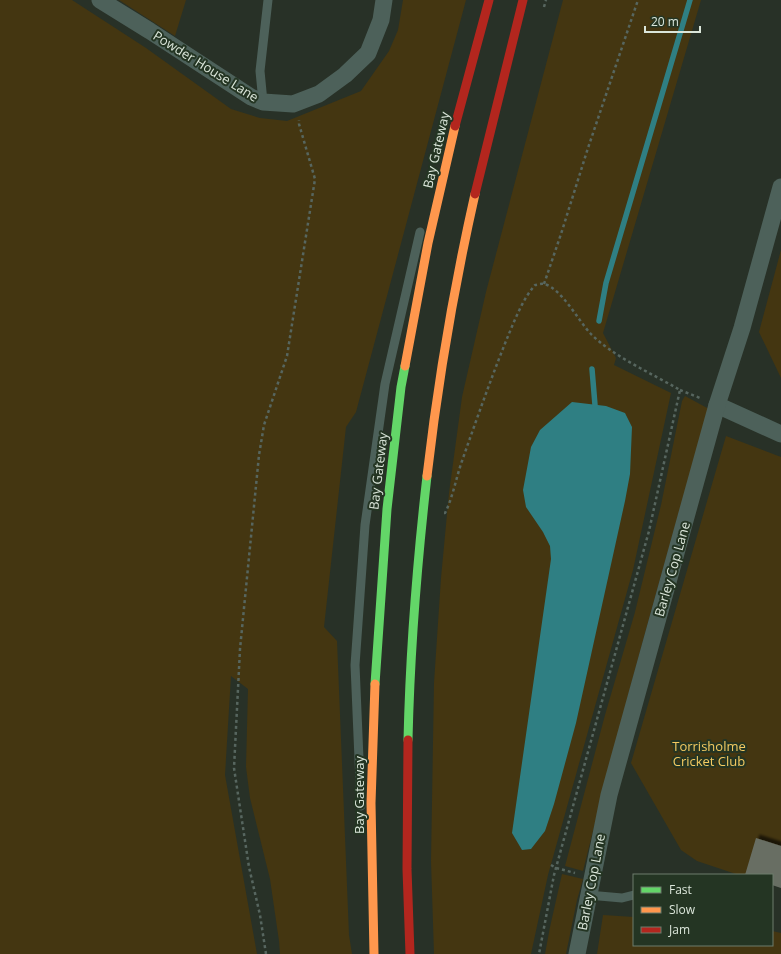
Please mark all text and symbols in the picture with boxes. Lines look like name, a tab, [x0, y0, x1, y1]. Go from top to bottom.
scale bar	[645, 8, 700, 34]
text: 20 m	[651, 13, 679, 30]
street label: Powder House Lane	[150, 26, 262, 106]
street label: Bay Gateway	[418, 110, 454, 190]
street label: Bay Gateway	[364, 431, 392, 511]
street label: Barley Cop Lane	[650, 519, 694, 619]
park label: Torrisholme Cricket Club	[672, 737, 746, 770]
street label: Bay Gateway	[350, 756, 368, 834]
street label: Barley Cop Lane	[573, 832, 609, 932]
legend	[633, 874, 773, 946]
text: Fast	[669, 881, 692, 898]
text: Slow	[669, 901, 696, 918]
text: Jam	[668, 921, 690, 938]

